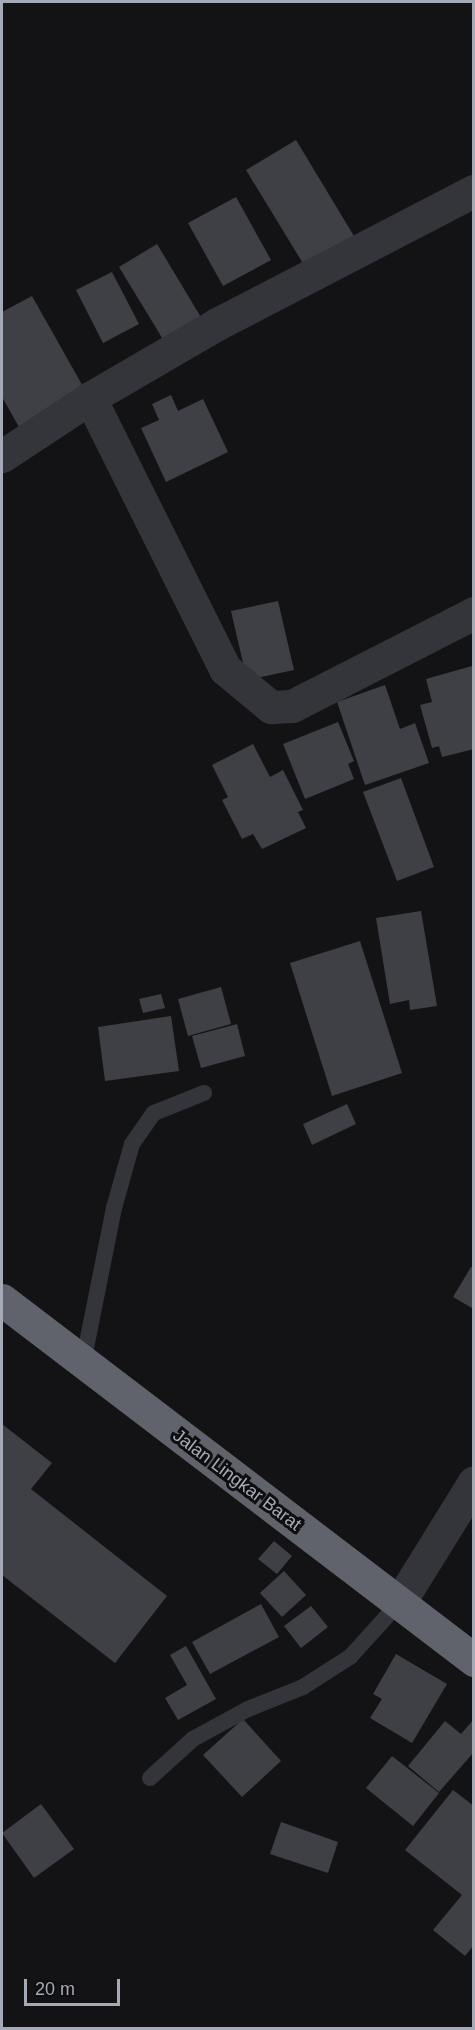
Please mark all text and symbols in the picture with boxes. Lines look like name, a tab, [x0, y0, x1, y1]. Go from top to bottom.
street label: Jalan Lingkar Barat	[169, 1425, 305, 1535]
scale bar	[27, 1967, 123, 2005]
text: 20 m	[35, 1979, 75, 1999]

